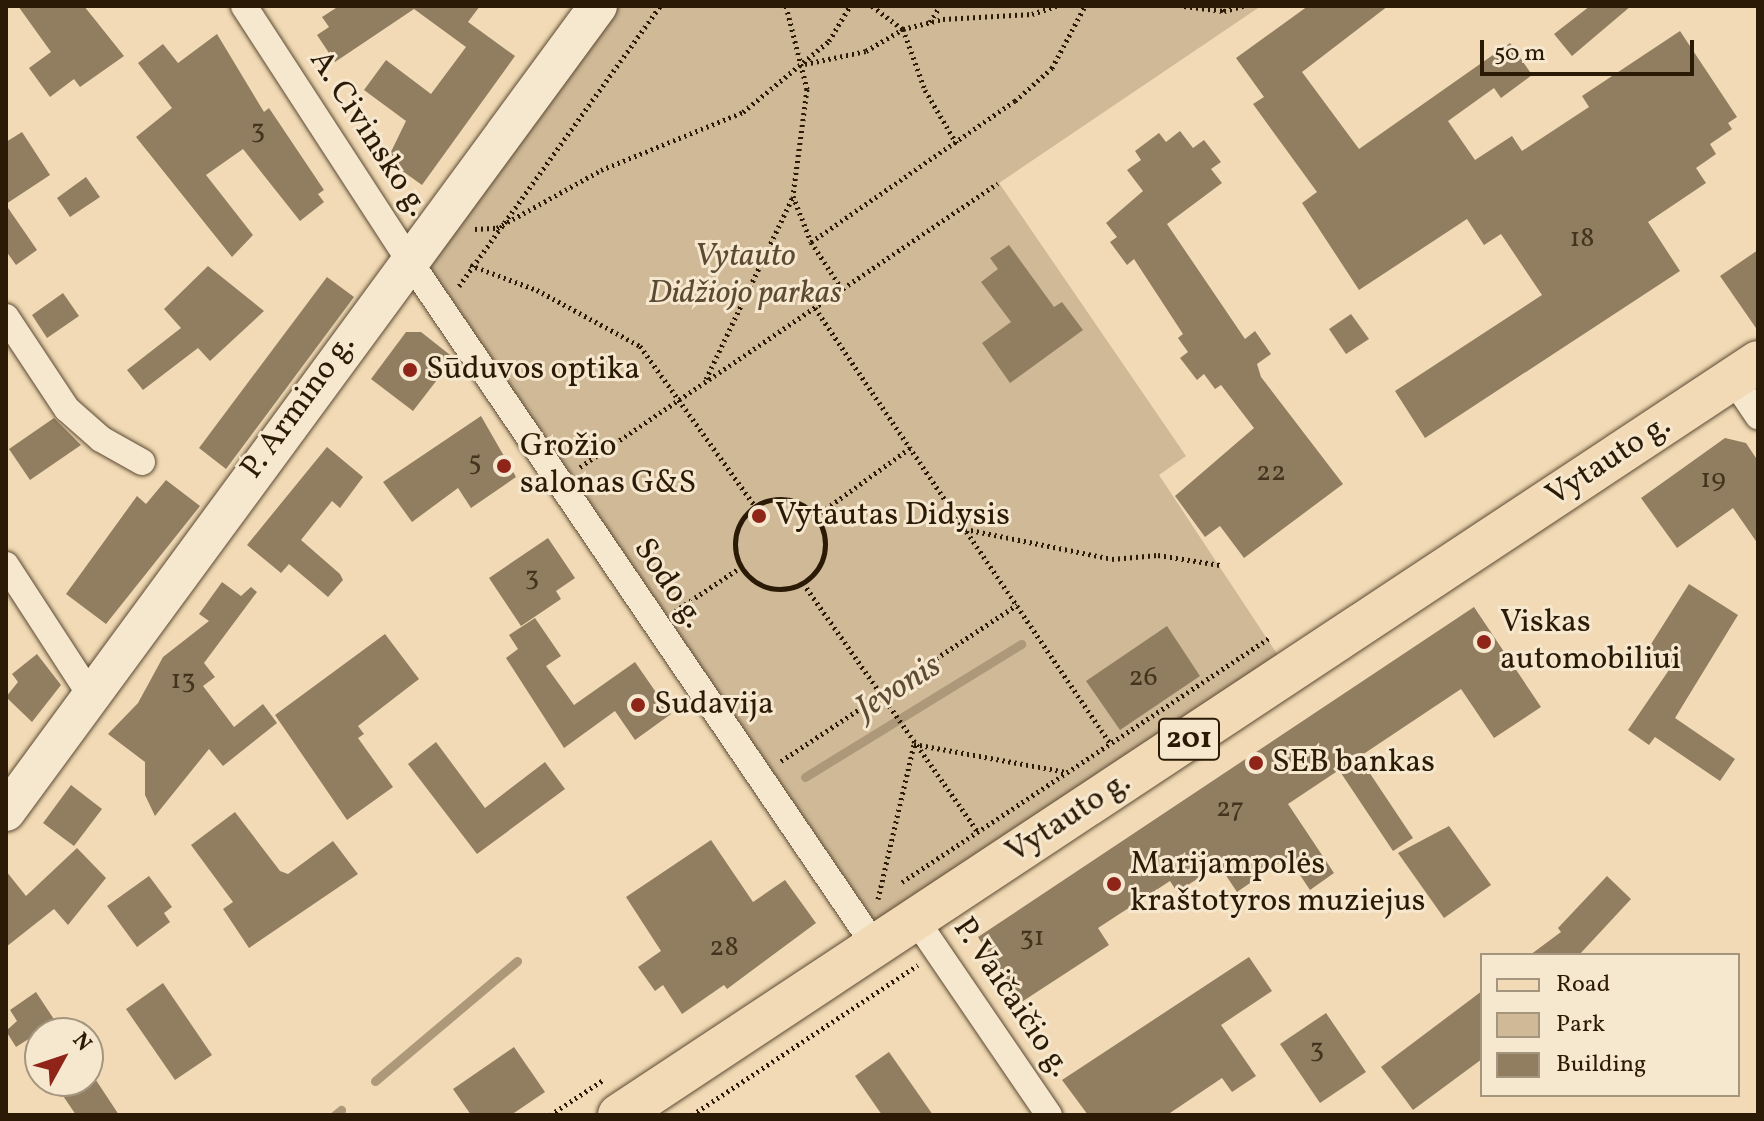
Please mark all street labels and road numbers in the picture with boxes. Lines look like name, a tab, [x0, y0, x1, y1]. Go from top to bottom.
street label: A. Civinsko g.	[300, 44, 436, 224]
street label: P. Armino g.	[234, 327, 364, 487]
street label: Vytauto g.	[1540, 407, 1678, 515]
street label: Sodo g.	[624, 532, 712, 636]
road number: 201	[1157, 713, 1221, 765]
street label: Vytauto g.	[1000, 764, 1138, 872]
street label: P. Vaičaičio g.	[943, 911, 1079, 1085]

